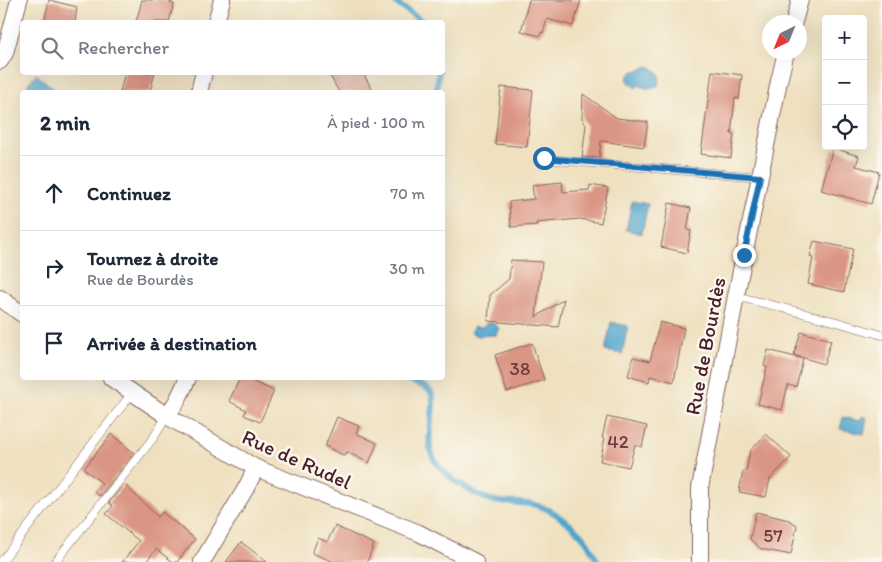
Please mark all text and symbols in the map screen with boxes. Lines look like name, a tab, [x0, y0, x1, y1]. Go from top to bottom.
north arrow	[762, 15, 807, 60]
map controls	[822, 15, 867, 150]
button: +	[822, 15, 867, 60]
search box	[20, 20, 445, 75]
icon: search	[38, 34, 66, 62]
text: Rechercher	[78, 36, 169, 59]
button: −	[822, 60, 867, 105]
button: locate	[822, 105, 867, 150]
text: 2 min	[40, 110, 90, 135]
text: À pied · 100 m	[327, 113, 425, 132]
route start	[533, 147, 556, 170]
icon: ahead	[40, 179, 68, 207]
text: Continuez	[87, 182, 171, 205]
text: 70 m	[390, 184, 425, 203]
route end	[733, 244, 756, 267]
text: Tournez à droite	[87, 247, 219, 270]
icon: right	[40, 254, 68, 282]
text: 30 m	[389, 259, 425, 278]
text: Rue de Bourdès	[87, 270, 194, 289]
street label: Rue de Bourdès	[679, 275, 731, 417]
icon: arrive	[40, 329, 68, 357]
text: Arrivée à destination	[87, 332, 257, 355]
house number: 38	[510, 357, 530, 380]
street label: Rue de Rudel	[239, 424, 356, 494]
house number: 42	[607, 430, 629, 453]
house number: 57	[763, 524, 783, 547]

